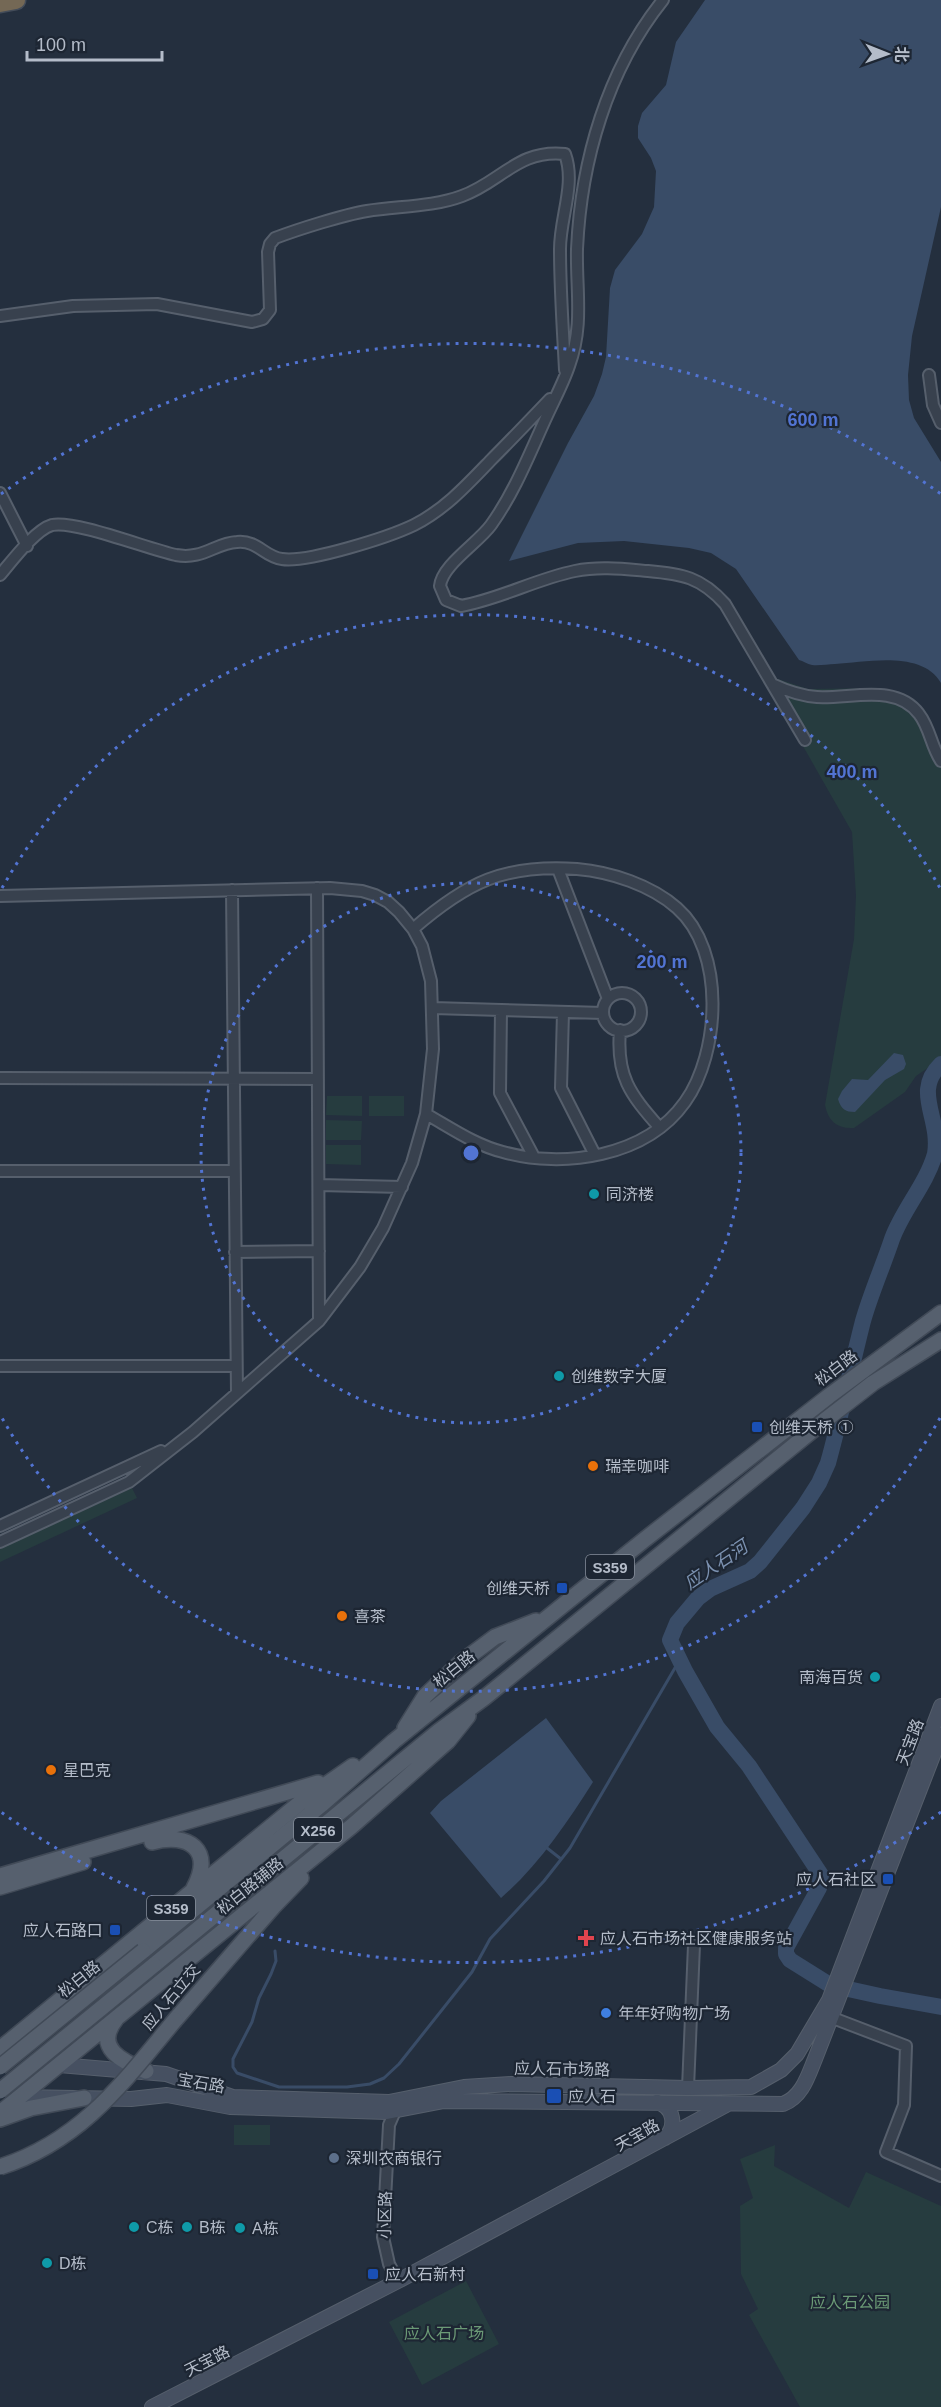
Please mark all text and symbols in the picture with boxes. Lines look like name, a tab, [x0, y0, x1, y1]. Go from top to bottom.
scale bar	[27, 24, 162, 62]
north arrow	[857, 24, 917, 84]
text: 100 m	[36, 35, 86, 55]
text: 北	[893, 46, 910, 62]
text: 600 m	[787, 410, 839, 430]
text: 400 m	[826, 762, 878, 782]
text: 200 m	[636, 952, 688, 972]
centre of rings	[461, 1143, 481, 1163]
place label: 同济楼	[606, 1186, 654, 1203]
marker: 同济楼	[587, 1187, 601, 1201]
street label: 松白路	[812, 1347, 860, 1389]
place label: 创维数字大厦	[571, 1368, 667, 1385]
marker: 创维数字大厦	[552, 1369, 566, 1383]
place label: 创维天桥 ①	[769, 1419, 853, 1436]
marker: 创维天桥 ①	[750, 1420, 764, 1434]
place label: 瑞幸咖啡	[605, 1458, 669, 1475]
marker: 瑞幸咖啡	[586, 1459, 600, 1473]
water label: 应人石河	[681, 1535, 754, 1593]
road number: S359	[586, 1555, 634, 1579]
place label: 创维天桥	[486, 1580, 550, 1597]
marker: 创维天桥	[555, 1581, 569, 1595]
place label: 喜茶	[354, 1608, 386, 1625]
marker: 喜茶	[335, 1609, 349, 1623]
street label: 松白路	[430, 1647, 478, 1691]
place label: 南海百货	[799, 1669, 863, 1686]
marker: 南海百货	[868, 1670, 882, 1684]
street label: 天宝路	[893, 1717, 927, 1767]
place label: 星巴克	[63, 1762, 111, 1779]
marker: 星巴克	[44, 1763, 58, 1777]
road number: X256	[294, 1818, 342, 1842]
street label: 松白路辅路	[214, 1854, 286, 1918]
place label: 应人石社区	[796, 1871, 876, 1888]
marker: 应人石社区	[881, 1872, 895, 1886]
road number: S359	[147, 1896, 195, 1920]
place label: 应人石路口	[23, 1922, 103, 1939]
marker: 应人石路口	[108, 1923, 122, 1937]
marker: 应人石市场社区健康服务站	[577, 1929, 595, 1947]
place label: 应人石市场社区健康服务站	[600, 1930, 792, 1947]
street label: 松白路	[55, 1957, 103, 2001]
street label: 应人石立交	[139, 1961, 203, 2033]
place label: 年年好购物广场	[618, 2005, 730, 2022]
marker: 年年好购物广场	[599, 2006, 613, 2020]
street label: 应人石市场路	[514, 2060, 610, 2078]
street label: 宝石路	[176, 2070, 226, 2096]
marker: 应人石	[545, 2087, 563, 2105]
place label: 应人石	[568, 2088, 616, 2105]
street label: 天宝路	[612, 2116, 662, 2154]
place label: 深圳农商银行	[346, 2150, 442, 2167]
marker: 深圳农商银行	[327, 2151, 341, 2165]
street label: 小区路	[376, 2191, 394, 2239]
place label: C栋	[146, 2219, 174, 2236]
place label: B栋	[199, 2219, 226, 2236]
marker: C栋	[127, 2220, 141, 2234]
marker: B栋	[180, 2220, 194, 2234]
place label: A栋	[252, 2220, 279, 2237]
marker: A栋	[233, 2221, 247, 2235]
place label: D栋	[59, 2255, 87, 2272]
marker: D栋	[40, 2256, 54, 2270]
place label: 应人石新村	[385, 2266, 465, 2283]
marker: 应人石新村	[366, 2267, 380, 2281]
park label: 应人石公园	[810, 2294, 890, 2311]
park label: 应人石广场	[404, 2325, 484, 2342]
street label: 天宝路	[182, 2343, 232, 2379]

